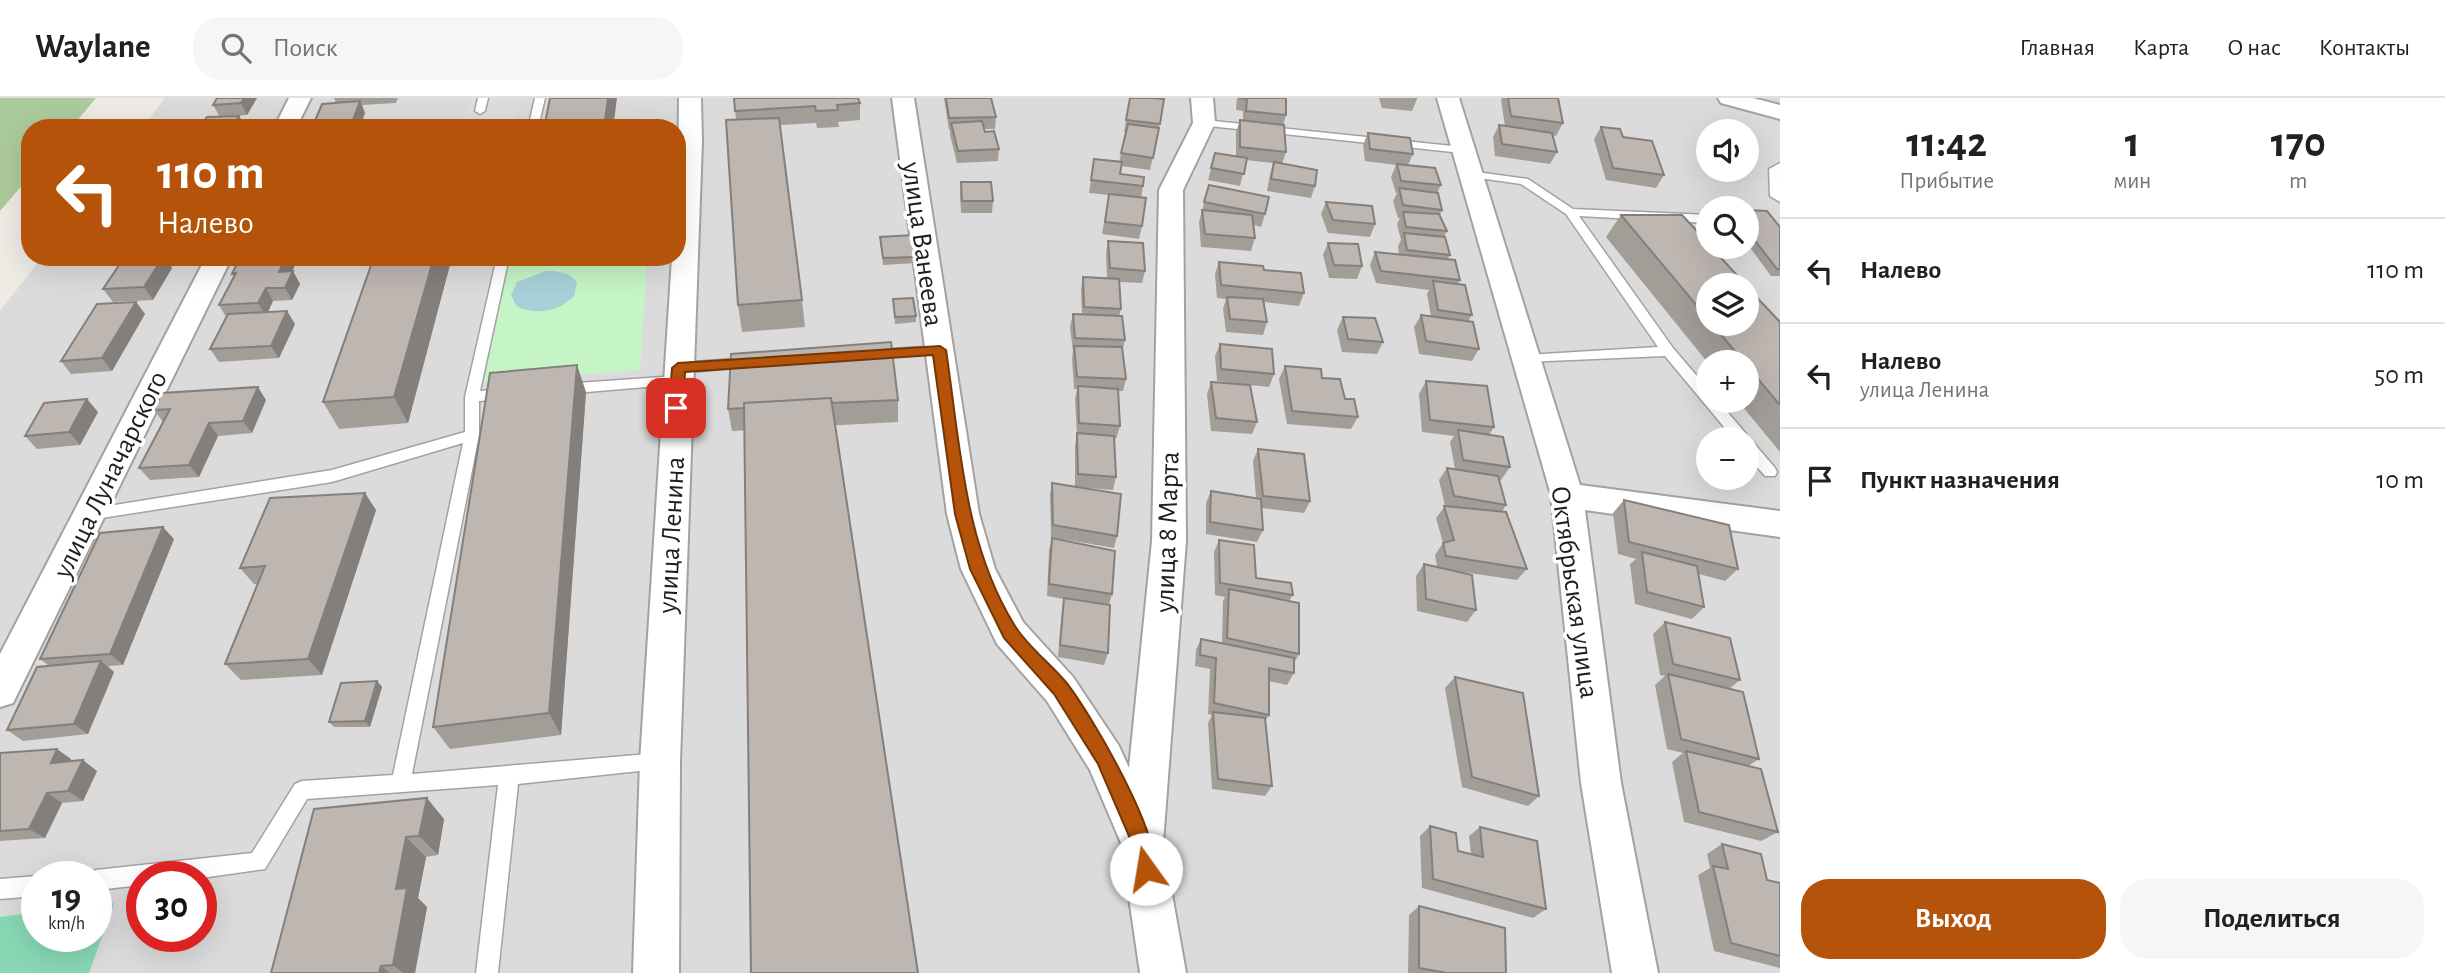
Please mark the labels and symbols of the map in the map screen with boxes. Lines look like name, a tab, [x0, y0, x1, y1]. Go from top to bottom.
street label: улица Ванеева	[896, 159, 947, 329]
street label: улица Луначарского	[48, 367, 173, 584]
pin	[646, 378, 706, 438]
street label: улица 8 Марта	[1151, 451, 1185, 614]
street label: улица Ленина	[654, 456, 690, 615]
street label: Октябрьская улица	[1545, 484, 1603, 701]
position arrow	[1109, 832, 1183, 906]
speed limit sign: 30	[126, 861, 217, 952]

